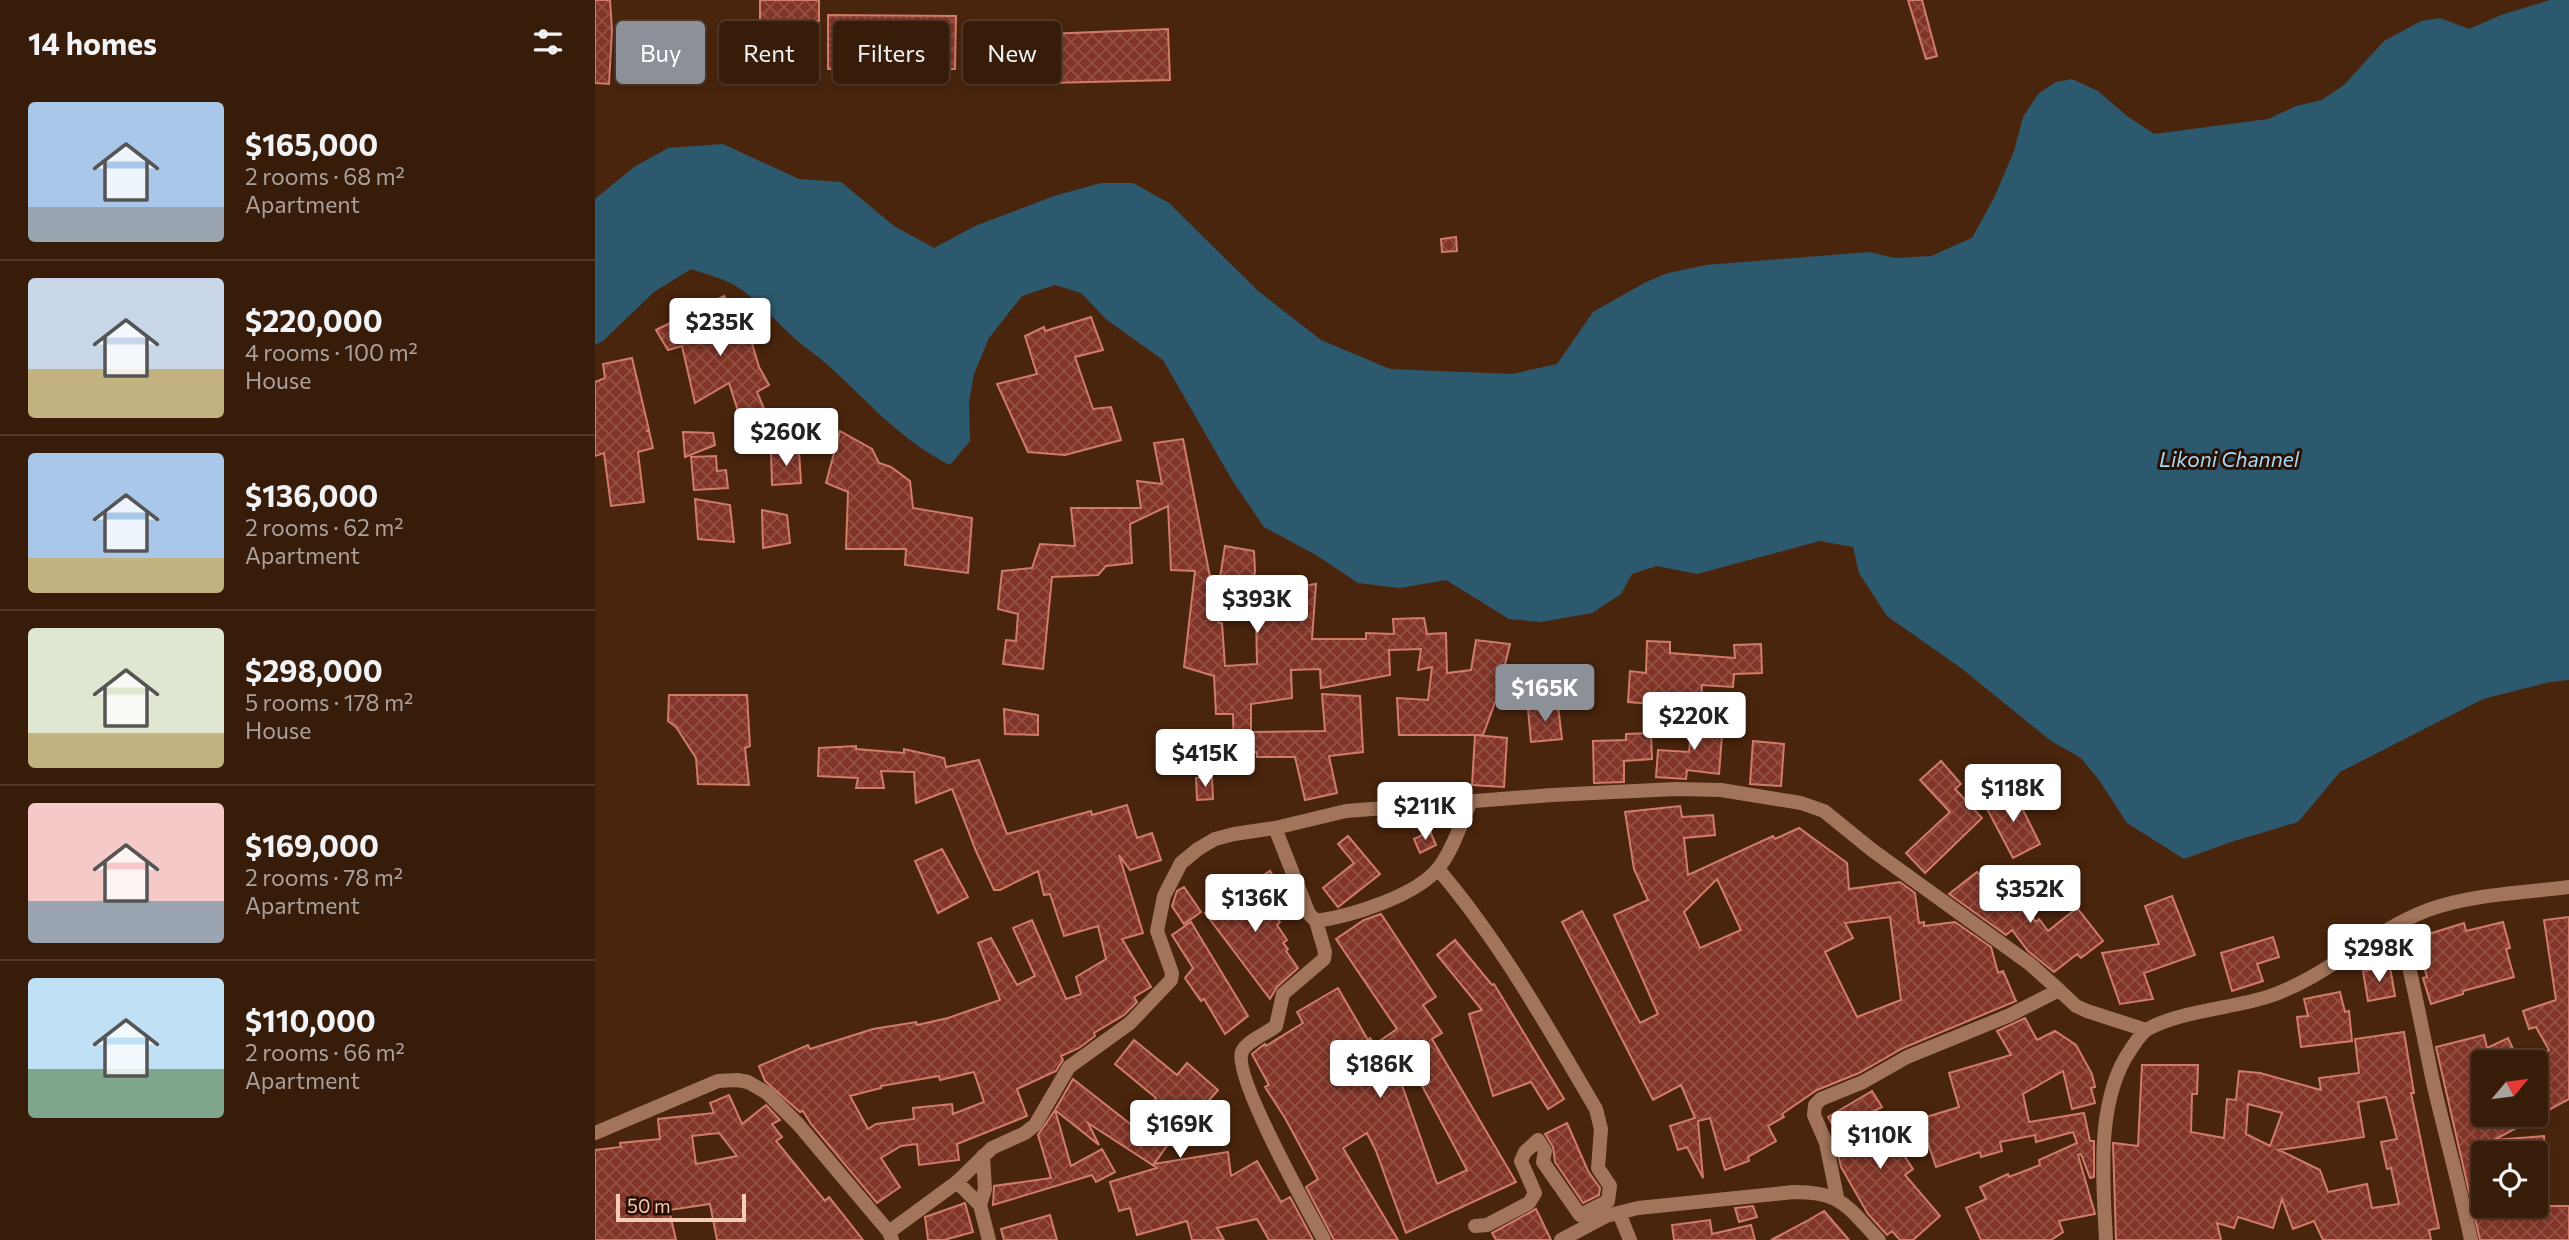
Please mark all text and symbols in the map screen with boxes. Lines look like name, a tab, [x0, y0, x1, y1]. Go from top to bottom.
chip: Buy	[616, 21, 705, 84]
chip: Rent	[719, 21, 819, 84]
chip: Filters	[833, 21, 949, 84]
chip: New	[963, 21, 1061, 84]
icon: filters	[529, 23, 567, 61]
text: 14 homes	[28, 24, 157, 61]
text: $165,000	[245, 125, 378, 162]
icon: home	[84, 130, 168, 214]
text: 2 rooms · 68 m²	[245, 162, 405, 190]
text: Apartment	[245, 190, 360, 218]
pin: $235K	[671, 298, 769, 358]
text: $220,000	[245, 301, 383, 338]
icon: home	[84, 306, 168, 390]
text: $235K	[685, 307, 755, 335]
text: 4 rooms · 100 m²	[245, 338, 418, 366]
text: House	[245, 366, 311, 394]
pin: $260K	[737, 408, 835, 468]
text: $260K	[750, 417, 822, 445]
water label: Likoni Channel	[2159, 446, 2300, 471]
text: $136,000	[245, 476, 378, 513]
icon: home	[84, 481, 168, 565]
text: 2 rooms · 62 m²	[245, 513, 404, 541]
text: Apartment	[245, 541, 360, 569]
pin: $393K	[1208, 576, 1306, 635]
text: $393K	[1222, 584, 1292, 612]
text: $298,000	[245, 651, 383, 688]
icon: home	[84, 656, 168, 740]
pin: $165K	[1496, 664, 1594, 724]
text: $165K	[1511, 673, 1579, 701]
text: 5 rooms · 178 m²	[245, 688, 413, 716]
pin: $220K	[1645, 692, 1743, 752]
text: $220K	[1659, 701, 1729, 729]
text: House	[245, 716, 311, 744]
pin: $415K	[1156, 730, 1254, 789]
text: $415K	[1172, 738, 1238, 766]
pin: $118K	[1964, 764, 2062, 824]
text: $118K	[1981, 773, 2045, 801]
pin: $211K	[1376, 782, 1474, 842]
text: $211K	[1393, 791, 1457, 819]
text: $169,000	[245, 826, 379, 863]
icon: home	[84, 831, 168, 915]
text: 2 rooms · 78 m²	[245, 863, 403, 891]
pin: $352K	[1981, 866, 2079, 925]
pin: $136K	[1206, 874, 1304, 934]
text: $352K	[1995, 874, 2065, 902]
text: $136K	[1221, 883, 1289, 911]
text: Apartment	[245, 891, 360, 919]
pin: $298K	[2330, 925, 2428, 984]
text: $298K	[2344, 933, 2414, 961]
text: $110,000	[245, 1001, 376, 1038]
icon: home	[84, 1006, 168, 1090]
text: 2 rooms · 66 m²	[245, 1038, 405, 1066]
pin: $186K	[1331, 1040, 1429, 1100]
text: $186K	[1346, 1049, 1414, 1077]
north arrow	[2471, 1050, 2548, 1127]
map controls	[2471, 1050, 2548, 1218]
text: Apartment	[245, 1066, 360, 1094]
pin: $169K	[1131, 1100, 1229, 1160]
text: $169K	[1146, 1109, 1214, 1137]
pin: $110K	[1831, 1112, 1929, 1171]
text: $110K	[1847, 1120, 1913, 1148]
button: locate	[2471, 1141, 2548, 1218]
scale bar	[616, 1191, 745, 1223]
text: 50 m	[627, 1194, 671, 1217]

